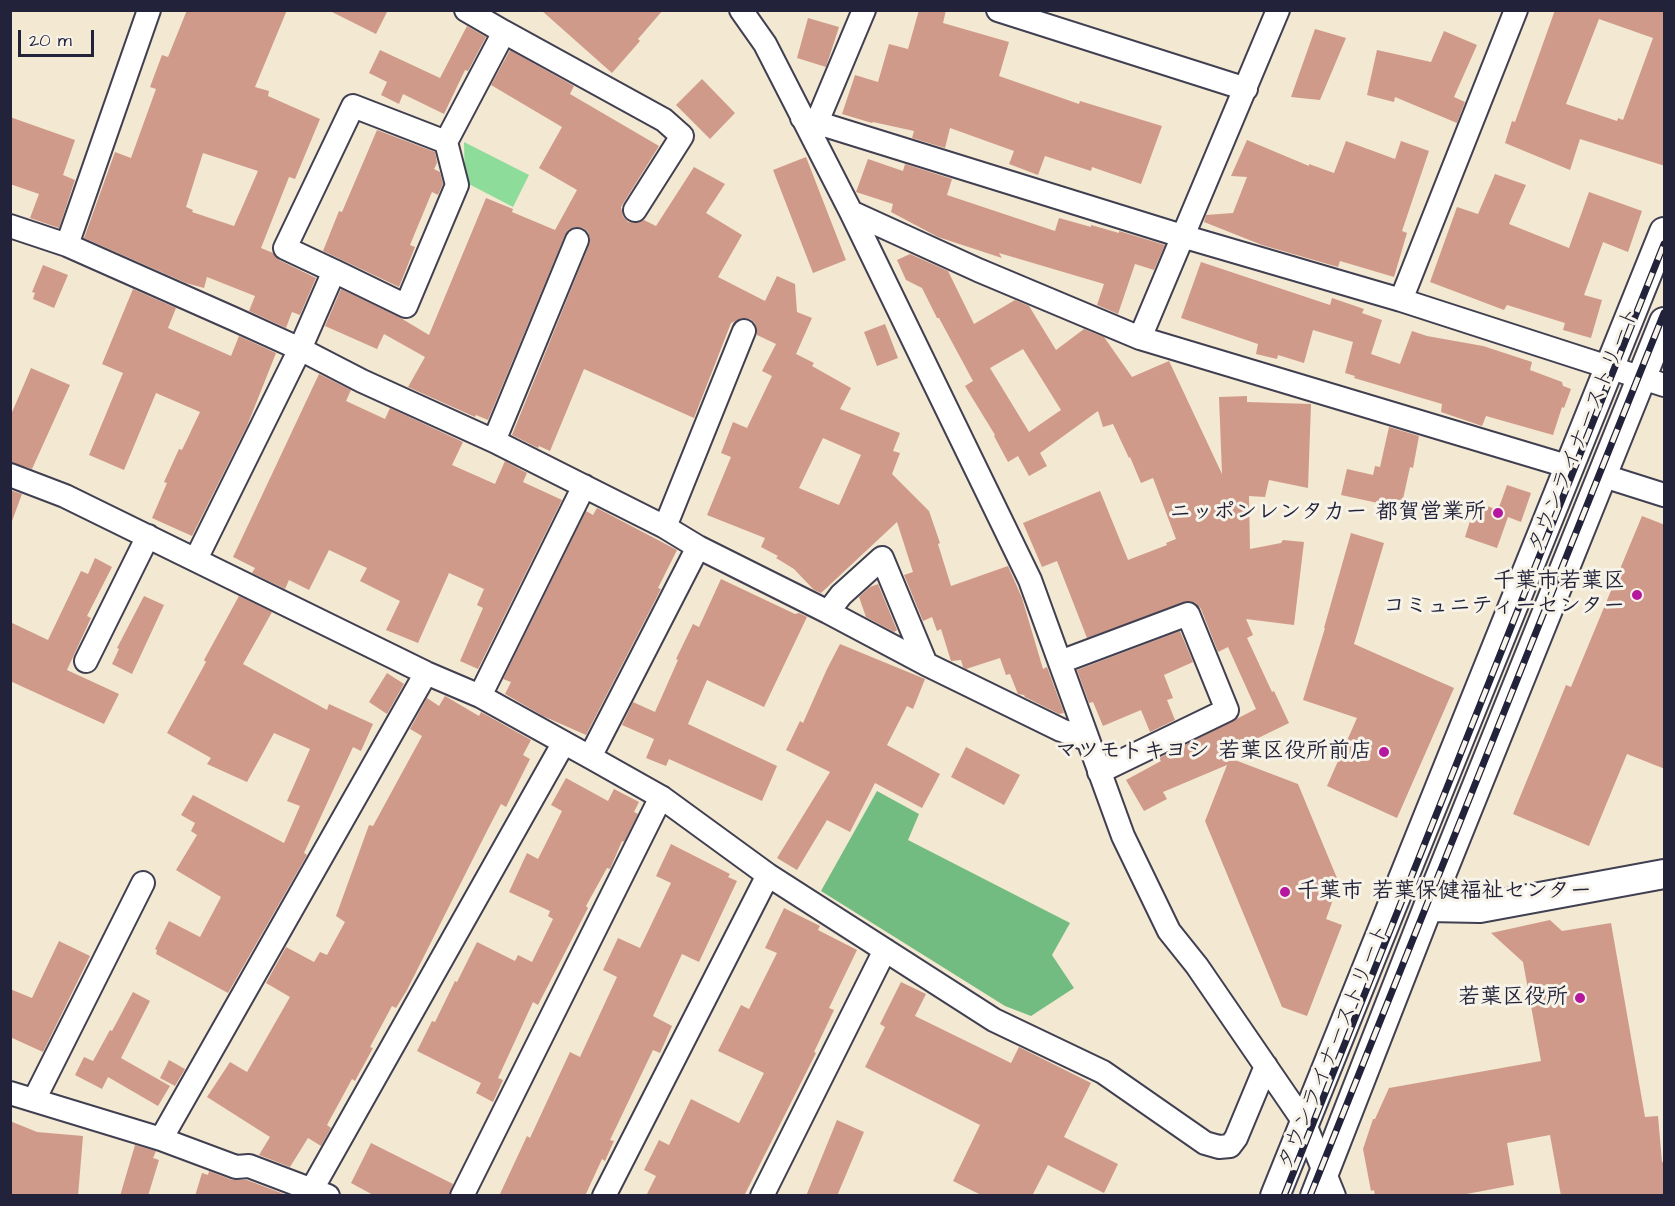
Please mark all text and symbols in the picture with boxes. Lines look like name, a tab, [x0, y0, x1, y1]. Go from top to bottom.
scale bar	[21, 18, 98, 56]
text: 20 m	[29, 28, 72, 53]
street label: タウンライナーストリート	[1523, 303, 1647, 557]
place label: ニッポンレンタカー 都賀営業所	[1169, 500, 1486, 526]
marker: ニッポンレンタカー 都賀営業所	[1491, 506, 1505, 520]
place label: 千葉市若葉区 コミュニティーセンター	[1383, 569, 1625, 620]
marker: 千葉市若葉区 コミュニティーセンター	[1630, 588, 1644, 602]
place label: マツモトキヨシ 若葉区役所前店	[1055, 739, 1372, 765]
marker: マツモトキヨシ 若葉区役所前店	[1377, 745, 1391, 759]
place label: 千葉市 若葉保健福祉センター	[1297, 879, 1592, 905]
marker: 千葉市 若葉保健福祉センター	[1278, 885, 1292, 899]
street label: タウンライナーストリート	[1273, 920, 1397, 1174]
place label: 若葉区役所	[1458, 985, 1568, 1011]
marker: 若葉区役所	[1573, 991, 1587, 1005]

